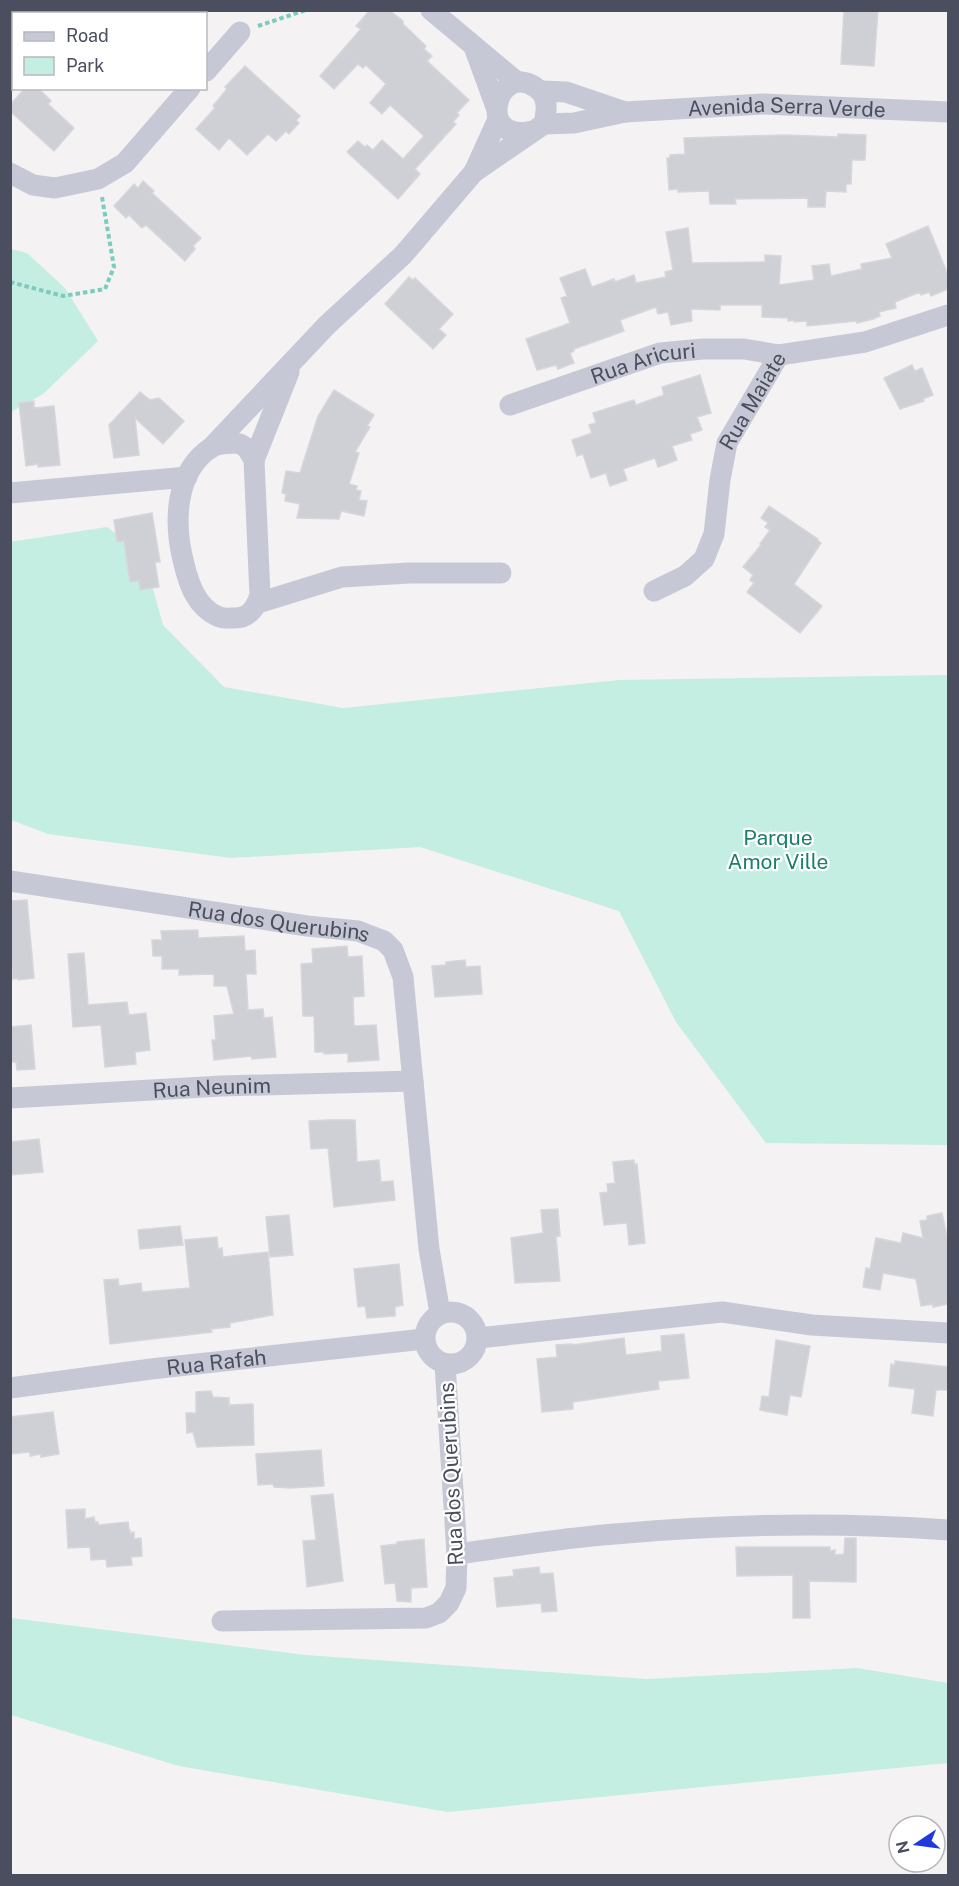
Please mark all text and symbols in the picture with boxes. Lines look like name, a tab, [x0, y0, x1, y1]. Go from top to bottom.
legend	[12, 12, 207, 90]
text: Road	[66, 25, 109, 46]
text: Park	[66, 55, 104, 76]
street label: Avenida Serra Verde	[687, 91, 886, 122]
street label: Rua Aricuri	[587, 337, 696, 389]
street label: Rua Maiate	[713, 347, 791, 454]
park label: Parque Amor Ville	[727, 825, 829, 874]
street label: Rua dos Querubins	[186, 896, 374, 947]
street label: Rua Neunim	[152, 1072, 271, 1102]
street label: Rua Rafah	[165, 1344, 268, 1380]
street label: Rua dos Querubins	[434, 1382, 468, 1566]
north arrow	[887, 1814, 947, 1874]
text: N	[892, 1839, 914, 1855]

